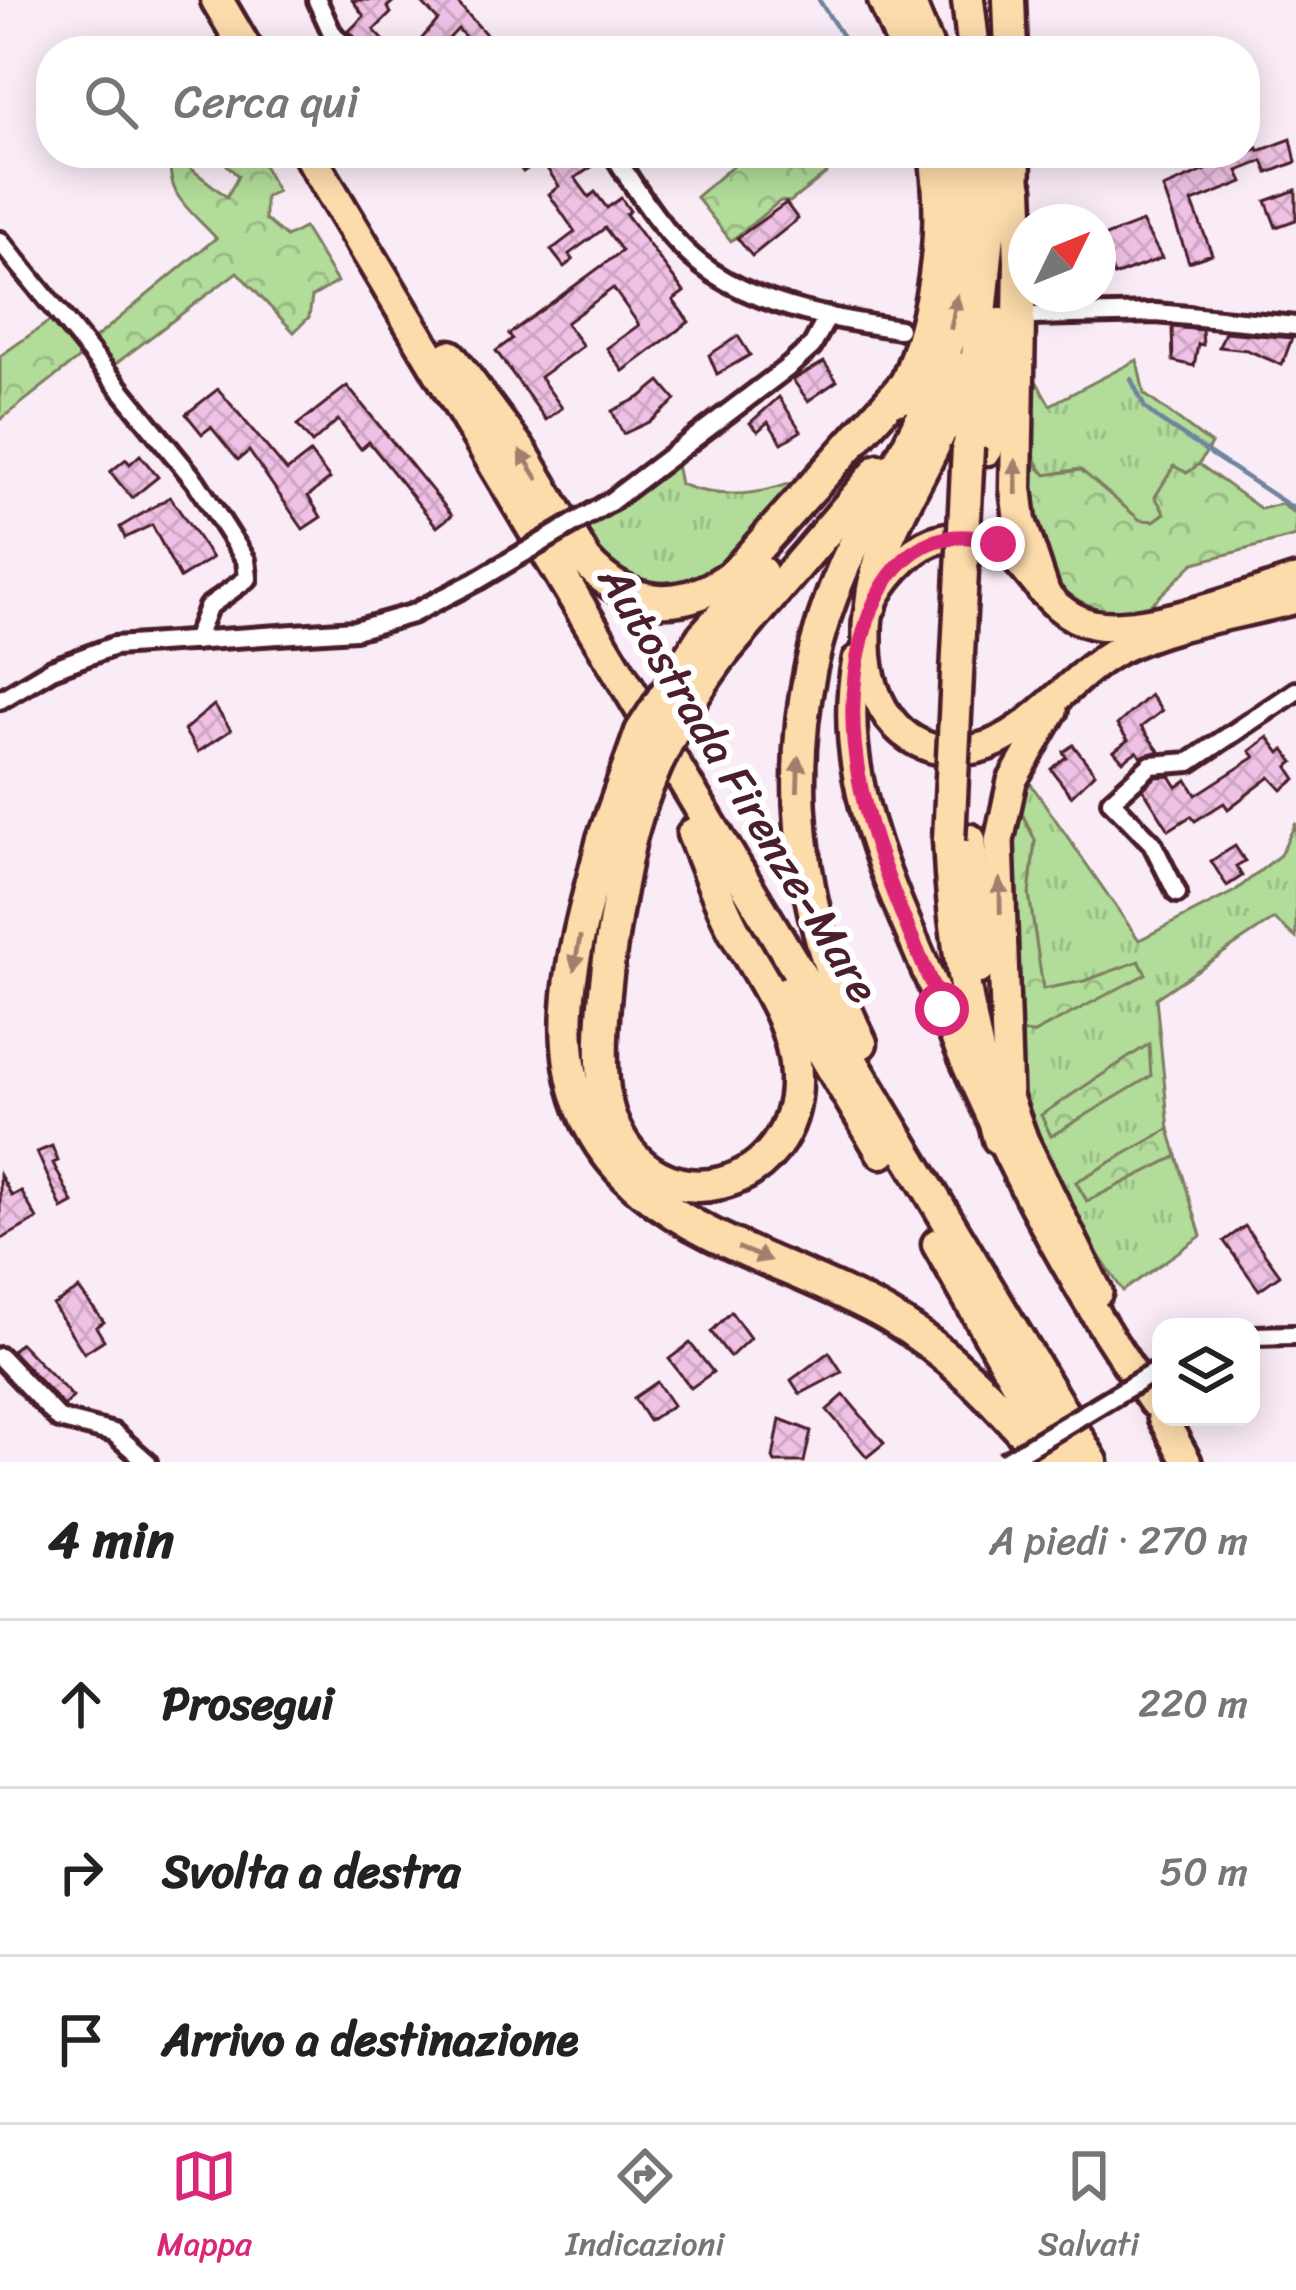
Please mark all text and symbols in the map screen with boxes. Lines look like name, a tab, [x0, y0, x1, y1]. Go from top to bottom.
search box	[36, 36, 1260, 168]
text: Cerca qui	[174, 62, 359, 142]
icon: search	[78, 69, 144, 135]
north arrow	[1008, 204, 1116, 312]
one-way arrow	[946, 293, 965, 330]
one-way arrow	[519, 448, 540, 482]
one-way arrow	[1007, 457, 1026, 495]
route end	[971, 517, 1025, 571]
street label: Autostrada Firenze-Mare	[575, 548, 902, 1019]
one-way arrow	[789, 754, 808, 792]
one-way arrow	[990, 876, 1009, 914]
one-way arrow	[567, 935, 586, 973]
route start	[915, 982, 969, 1036]
one-way arrow	[736, 1245, 772, 1264]
map controls	[1152, 1318, 1260, 1426]
button: layers	[1152, 1318, 1260, 1426]
text: 4 min	[48, 1495, 174, 1585]
text: A piedi · 270 m	[989, 1506, 1248, 1575]
text: Prosegui	[162, 1664, 334, 1744]
text: 220 m	[1138, 1669, 1248, 1738]
icon: ahead	[48, 1671, 114, 1737]
text: Svolta a destra	[162, 1832, 460, 1912]
text: 50 m	[1159, 1837, 1248, 1906]
icon: right	[48, 1839, 114, 1905]
text: Arrivo a destinazione	[162, 2000, 578, 2080]
icon: arrive	[48, 2007, 114, 2073]
tab: Mappa	[157, 2143, 252, 2273]
tab: Indicazioni	[566, 2143, 724, 2273]
tab: Salvati	[1038, 2143, 1139, 2273]

